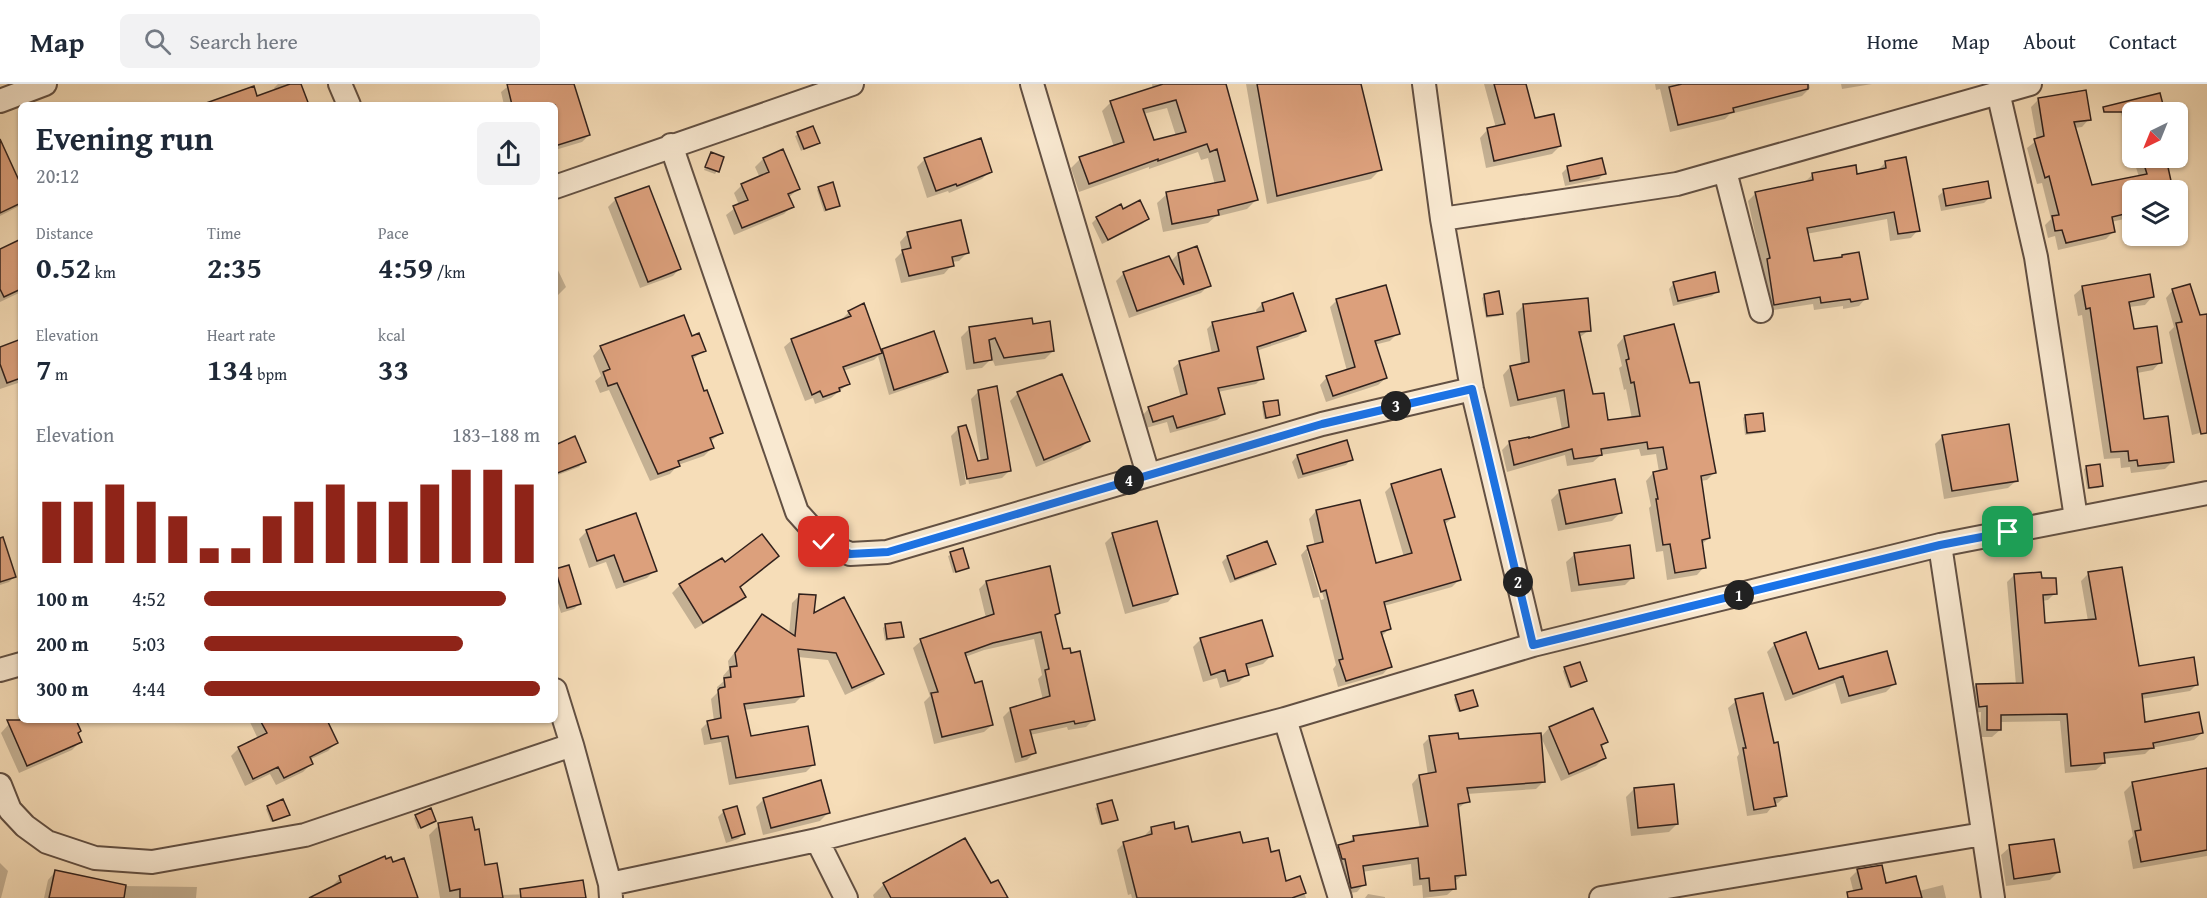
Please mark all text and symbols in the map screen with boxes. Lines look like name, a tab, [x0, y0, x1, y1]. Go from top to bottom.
search box	[120, 14, 540, 68]
text: Map	[30, 21, 84, 62]
icon: search	[141, 25, 174, 58]
text: Search here	[189, 25, 298, 57]
text: Home	[1867, 26, 1918, 57]
text: Map	[1951, 26, 1990, 57]
text: About	[2023, 26, 2076, 57]
text: Contact	[2109, 26, 2177, 57]
north arrow	[2122, 102, 2188, 168]
map controls	[2122, 102, 2188, 246]
text: Evening run	[36, 114, 213, 162]
button: share	[477, 122, 540, 185]
text: 20:12	[36, 161, 79, 190]
button: layers	[2122, 180, 2188, 246]
text: Distance	[36, 221, 93, 245]
text: Time	[207, 221, 241, 245]
text: Pace	[378, 221, 409, 245]
text: 0.52	[36, 245, 91, 289]
text: 2:35	[207, 245, 262, 289]
text: 4:59	[378, 245, 433, 289]
text: km	[91, 260, 116, 284]
text: /km	[433, 260, 465, 284]
text: Elevation	[36, 323, 99, 347]
text: Heart rate	[207, 323, 276, 347]
text: kcal	[378, 323, 405, 347]
text: 7	[36, 347, 52, 391]
text: 134	[207, 347, 254, 391]
text: 33	[378, 347, 409, 391]
text: m	[52, 362, 68, 386]
text: bpm	[254, 362, 287, 386]
pin: 3	[1381, 391, 1411, 421]
text: 3	[1392, 394, 1400, 418]
text: Elevation	[36, 420, 114, 449]
text: 183–188 m	[452, 420, 540, 449]
pin: 4	[1114, 465, 1144, 495]
text: 4	[1125, 468, 1133, 492]
pin	[1982, 506, 2033, 557]
icon: arrive	[1991, 515, 2024, 548]
pin	[798, 516, 849, 567]
icon: check	[807, 525, 840, 558]
pin: 2	[1503, 567, 1533, 597]
text: 2	[1514, 570, 1522, 594]
pin: 1	[1724, 580, 1754, 610]
text: 1	[1735, 583, 1743, 607]
text: 100 m	[36, 584, 89, 613]
text: 4:52	[132, 584, 166, 613]
text: 200 m	[36, 629, 89, 658]
text: 5:03	[132, 629, 166, 658]
text: 300 m	[36, 674, 89, 703]
text: 4:44	[132, 674, 166, 703]

